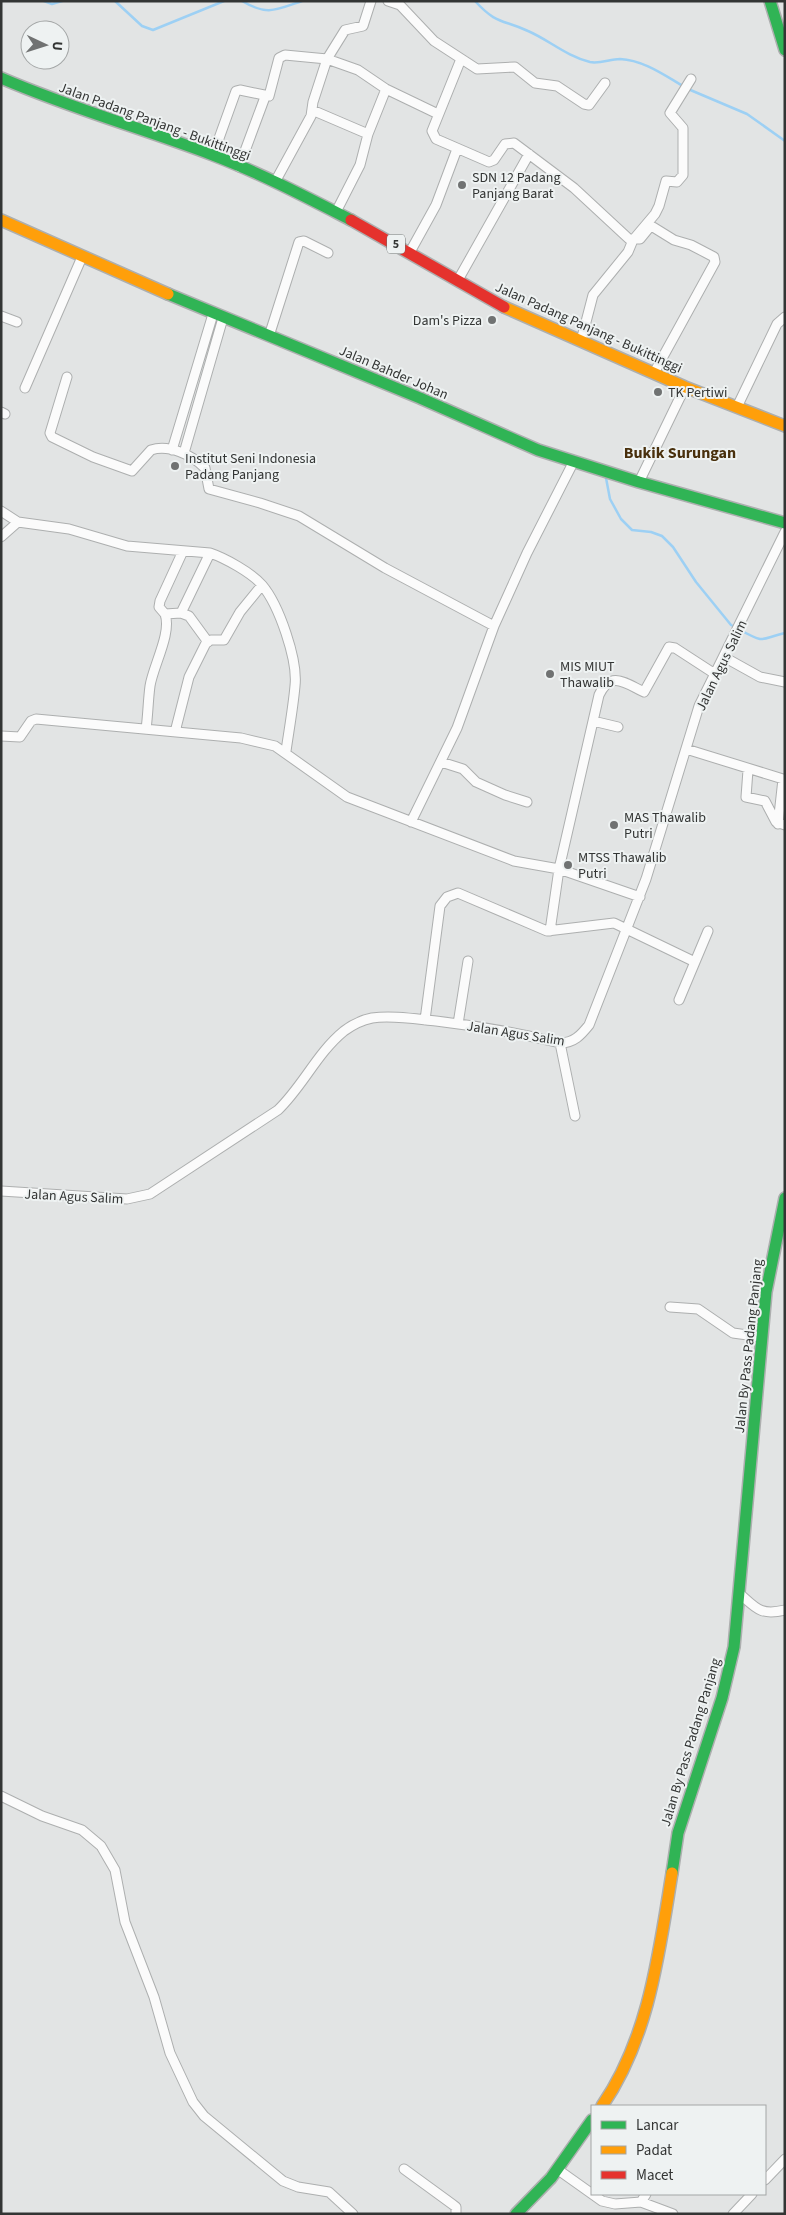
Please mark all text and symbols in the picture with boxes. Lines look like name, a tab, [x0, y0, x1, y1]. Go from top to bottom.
north arrow	[20, 20, 70, 70]
text: U	[47, 40, 67, 51]
street label: Jalan Padang Panjang - Bukittinggi	[56, 78, 253, 166]
place label: SDN 12 Padang Panjang Barat	[472, 168, 561, 204]
marker: SDN 12 Padang Panjang Barat	[456, 179, 468, 191]
road number: 5	[387, 234, 405, 253]
street label: Jalan Padang Panjang - Bukittinggi	[492, 278, 685, 378]
place label: Dam's Pizza	[413, 311, 482, 331]
marker: Dam's Pizza	[486, 314, 498, 326]
street label: Jalan Bahder Johan	[336, 341, 451, 405]
place label: TK Pertiwi	[668, 383, 728, 403]
marker: TK Pertiwi	[652, 386, 664, 398]
district label: Bukik Surungan	[624, 442, 736, 464]
place label: Institut Seni Indonesia Padang Panjang	[185, 449, 316, 485]
marker: Institut Seni Indonesia Padang Panjang	[169, 460, 181, 472]
street label: Jalan Agus Salim	[691, 617, 753, 714]
place label: MIS MIUT Thawalib	[560, 657, 615, 693]
marker: MIS MIUT Thawalib	[544, 668, 556, 680]
place label: MAS Thawalib Putri	[624, 808, 706, 844]
marker: MAS Thawalib Putri	[608, 819, 620, 831]
place label: MTSS Thawalib Putri	[578, 848, 667, 884]
marker: MTSS Thawalib Putri	[562, 859, 574, 871]
street label: Jalan Agus Salim	[465, 1016, 566, 1052]
street label: Jalan Agus Salim	[24, 1184, 124, 1210]
street label: Jalan By Pass Padang Panjang	[730, 1258, 768, 1434]
street label: Jalan By Pass Padang Panjang	[656, 1656, 726, 1829]
legend	[591, 2105, 766, 2195]
text: Lancar	[636, 2115, 679, 2136]
text: Padat	[636, 2140, 672, 2161]
text: Macet	[636, 2165, 673, 2186]

